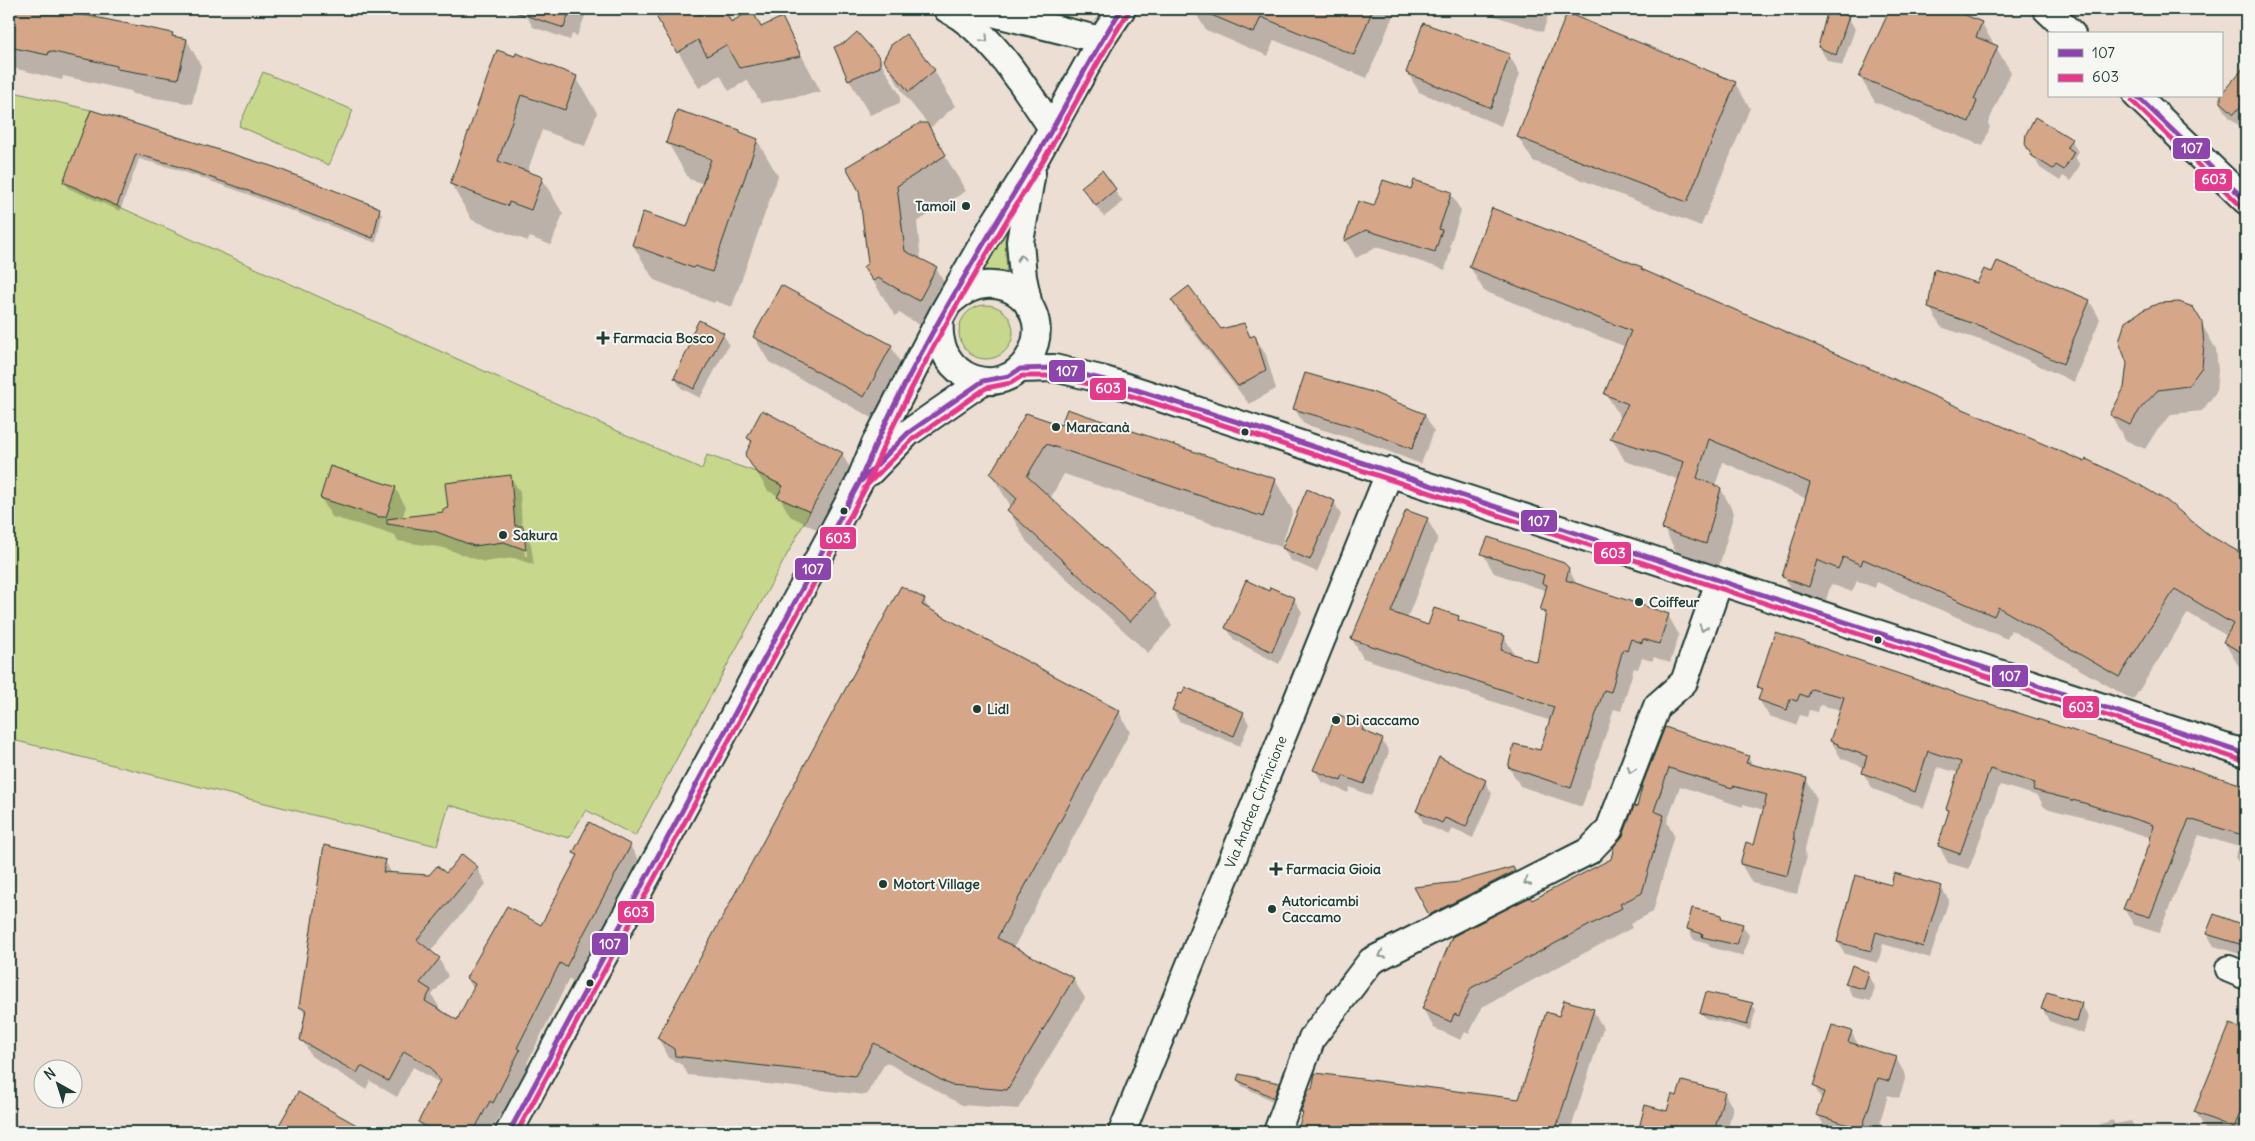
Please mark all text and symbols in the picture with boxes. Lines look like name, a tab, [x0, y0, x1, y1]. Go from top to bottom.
legend	[2048, 32, 2222, 98]
one-way arrow	[979, 33, 988, 42]
text: 107	[2092, 43, 2115, 62]
text: 603	[2092, 67, 2119, 86]
line badge: 107	[2172, 137, 2211, 160]
text: 107	[2181, 139, 2203, 157]
line badge: 603	[2194, 168, 2233, 192]
text: 603	[2201, 170, 2227, 188]
place label: Tamoil	[915, 197, 956, 215]
marker: Tamoil	[960, 200, 972, 212]
one-way arrow	[1015, 253, 1026, 261]
place label: Farmacia Bosco	[613, 329, 714, 347]
marker: Farmacia Bosco	[597, 332, 609, 344]
line badge: 107	[1048, 359, 1086, 383]
text: 107	[1056, 362, 1078, 380]
line badge: 603	[1089, 377, 1127, 401]
text: 603	[1095, 379, 1121, 397]
place label: Maracanà	[1066, 418, 1130, 436]
marker: Maracanà	[1050, 421, 1062, 433]
unlabelled marker	[1240, 427, 1250, 437]
unlabelled marker	[839, 506, 849, 516]
line badge: 107	[1520, 509, 1558, 533]
text: 107	[1528, 512, 1550, 530]
place label: Sakura	[513, 526, 558, 544]
line badge: 603	[819, 526, 857, 550]
marker: Sakura	[497, 529, 509, 541]
text: 603	[825, 529, 851, 547]
line badge: 603	[1593, 541, 1632, 565]
text: 603	[1600, 544, 1626, 562]
line badge: 107	[794, 557, 832, 581]
text: 107	[802, 560, 824, 578]
place label: Coiffeur	[1649, 593, 1700, 611]
marker: Coiffeur	[1633, 596, 1645, 608]
one-way arrow	[1699, 623, 1709, 632]
unlabelled marker	[1873, 635, 1883, 645]
line badge: 107	[1991, 664, 2029, 688]
text: 107	[1999, 667, 2021, 685]
line badge: 603	[2062, 695, 2100, 719]
text: 603	[2068, 698, 2094, 716]
place label: Lidl	[987, 700, 1009, 718]
marker: Lidl	[971, 703, 983, 715]
place label: Di caccamo	[1346, 711, 1420, 729]
marker: Di caccamo	[1330, 714, 1342, 726]
street label: Via Andrea Cirrincione	[1221, 733, 1291, 871]
one-way arrow	[1627, 765, 1637, 773]
place label: Farmacia Gioia	[1286, 860, 1381, 878]
marker: Farmacia Gioia	[1270, 863, 1282, 875]
place label: Motort Village	[893, 875, 980, 893]
one-way arrow	[1523, 876, 1532, 886]
marker: Motort Village	[877, 878, 889, 890]
place label: Autoricambi Caccamo	[1282, 892, 1359, 926]
line badge: 603	[617, 900, 655, 924]
text: 603	[623, 903, 649, 921]
marker: Autoricambi Caccamo	[1266, 903, 1278, 915]
line badge: 107	[591, 932, 629, 956]
text: 107	[599, 935, 621, 953]
one-way arrow	[1378, 948, 1387, 958]
unlabelled marker	[585, 978, 595, 988]
north arrow	[32, 1058, 82, 1108]
text: N	[40, 1064, 59, 1084]

